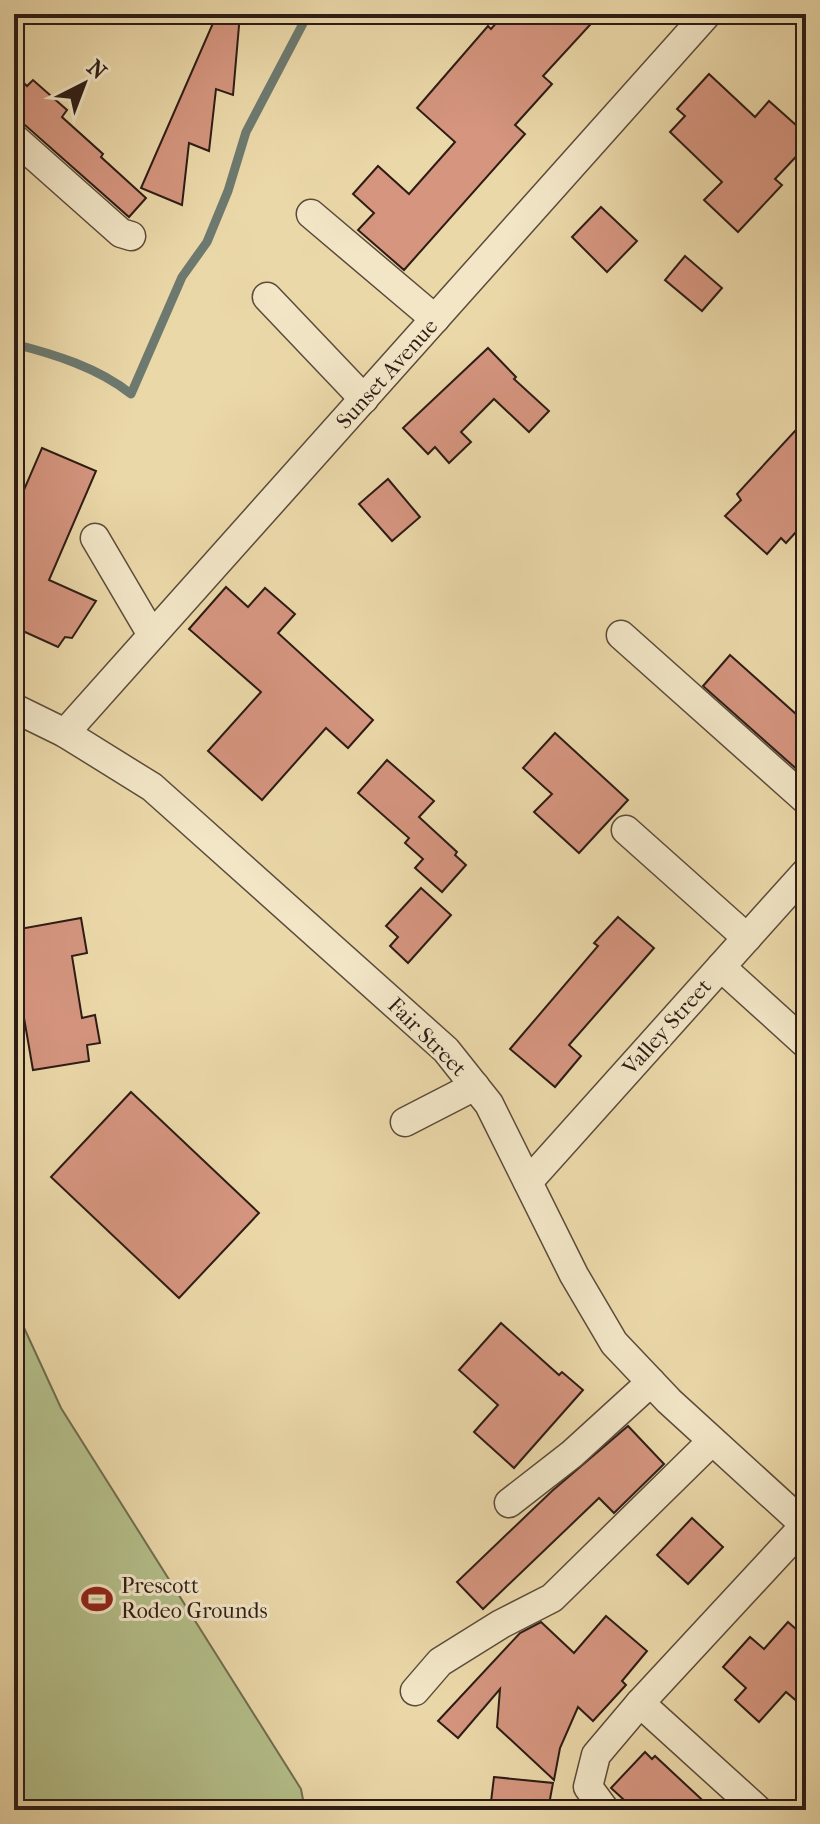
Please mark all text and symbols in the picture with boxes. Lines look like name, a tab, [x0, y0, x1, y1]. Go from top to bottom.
north arrow	[44, 44, 124, 124]
text: N	[82, 55, 112, 85]
street label: Sunset Avenue	[331, 314, 443, 434]
street label: Valley Street	[616, 974, 717, 1081]
street label: Fair Street	[382, 992, 472, 1082]
place label: Prescott Rodeo Grounds	[121, 1573, 268, 1624]
sports icon: Prescott Rodeo Grounds	[80, 1582, 114, 1616]

